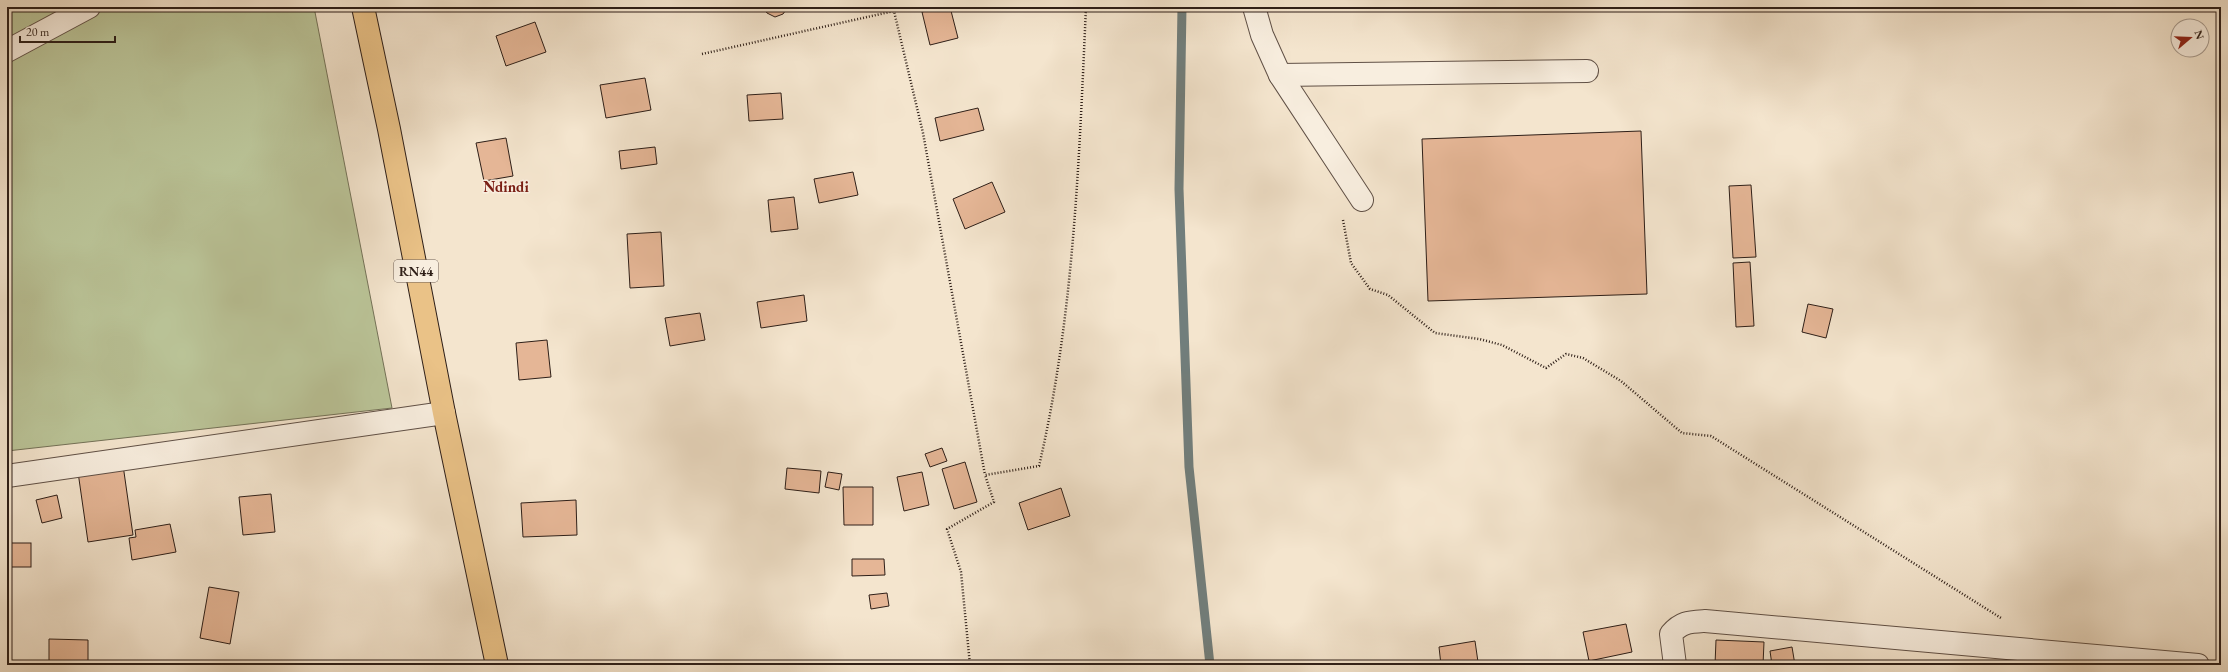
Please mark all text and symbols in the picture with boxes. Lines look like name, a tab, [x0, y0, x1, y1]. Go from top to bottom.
scale bar	[20, 18, 115, 44]
north arrow	[2170, 18, 2210, 58]
text: 20 m	[26, 24, 50, 40]
text: N	[2191, 28, 2208, 41]
district label: Ndindi	[483, 177, 529, 196]
road number: RN44	[394, 260, 438, 282]

